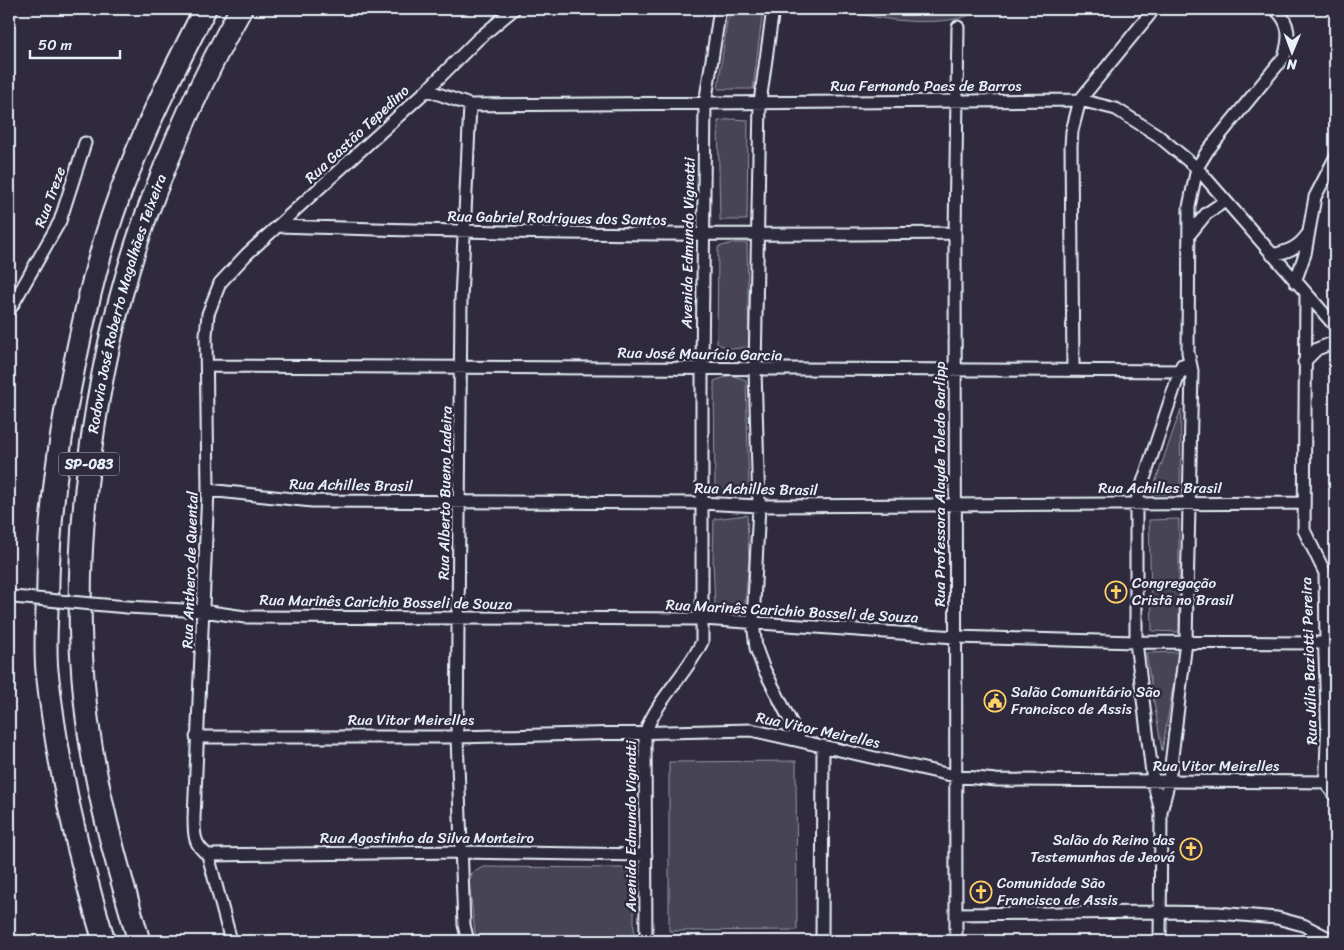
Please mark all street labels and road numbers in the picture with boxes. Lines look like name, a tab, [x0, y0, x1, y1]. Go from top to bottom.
street label: Rua Fernando Paes de Barros	[830, 73, 1022, 99]
street label: Rua Gastão Tepedino	[299, 78, 416, 190]
street label: Avenida Edmundo Vignatti	[673, 156, 703, 330]
street label: Rua Treze	[27, 162, 73, 231]
street label: Rodovia José Roberto Magalhães Teixeira	[80, 169, 174, 435]
street label: Rua Gabriel Rodrigues dos Santos	[447, 203, 668, 233]
street label: Rua José Maurício Garcia	[617, 340, 783, 368]
street label: Rua Professora Alayde Toledo Garlipp	[927, 361, 953, 607]
street label: Rua Alberto Bueno Ladeira	[430, 405, 460, 580]
road number: SP-083	[59, 452, 119, 476]
street label: Rua Achilles Brasil	[289, 471, 414, 499]
street label: Rua Achilles Brasil	[694, 475, 819, 503]
street label: Rua Achilles Brasil	[1098, 475, 1222, 501]
street label: Rua Anthero de Quental	[174, 490, 206, 649]
street label: Rua Júlia Baziotti Pereira	[1293, 576, 1325, 745]
street label: Rua Marinês Carichio Bosseli de Souza	[259, 587, 513, 617]
street label: Rua Marinês Carichio Bosseli de Souza	[665, 591, 919, 631]
street label: Rua Vitor Meirelles	[754, 704, 883, 756]
street label: Rua Vitor Meirelles	[348, 707, 475, 733]
street label: Avenida Edmundo Vignatti	[618, 739, 644, 913]
street label: Rua Vitor Meirelles	[1153, 753, 1280, 779]
street label: Rua Agostinho da Silva Monteiro	[320, 825, 535, 851]

